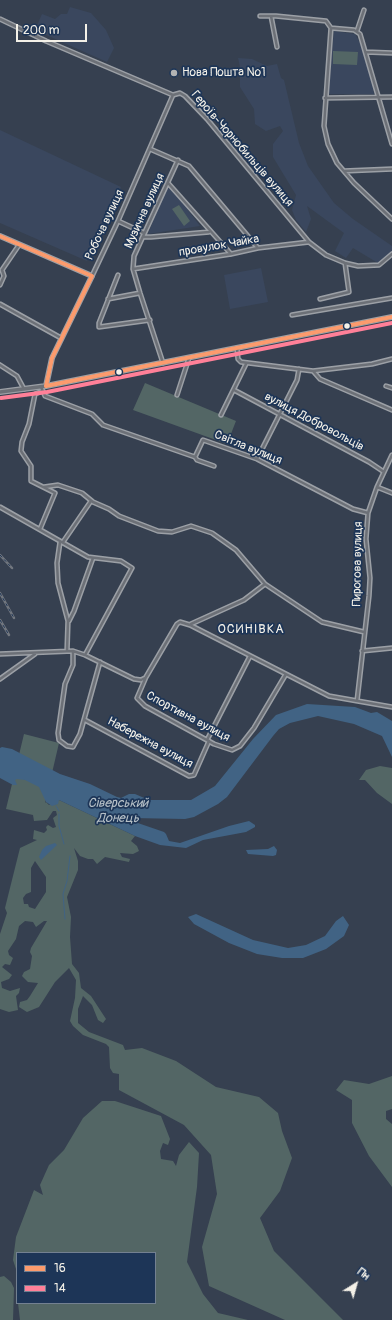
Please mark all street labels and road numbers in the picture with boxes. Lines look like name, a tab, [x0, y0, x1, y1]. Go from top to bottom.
street label: Героїв-Чорнобильців вулиця	[188, 88, 296, 210]
street label: Музична вулиця	[122, 171, 168, 251]
street label: Робоча вулиця	[82, 188, 128, 262]
street label: провулок Чайка	[178, 232, 260, 260]
street label: вулиця Добровольців	[262, 390, 366, 454]
street label: Світла вулиця	[212, 428, 284, 468]
street label: Пирогова вулиця	[350, 521, 366, 607]
street label: Спортивна вулиця	[144, 689, 232, 745]
street label: Набережна вулиця	[105, 714, 195, 772]

